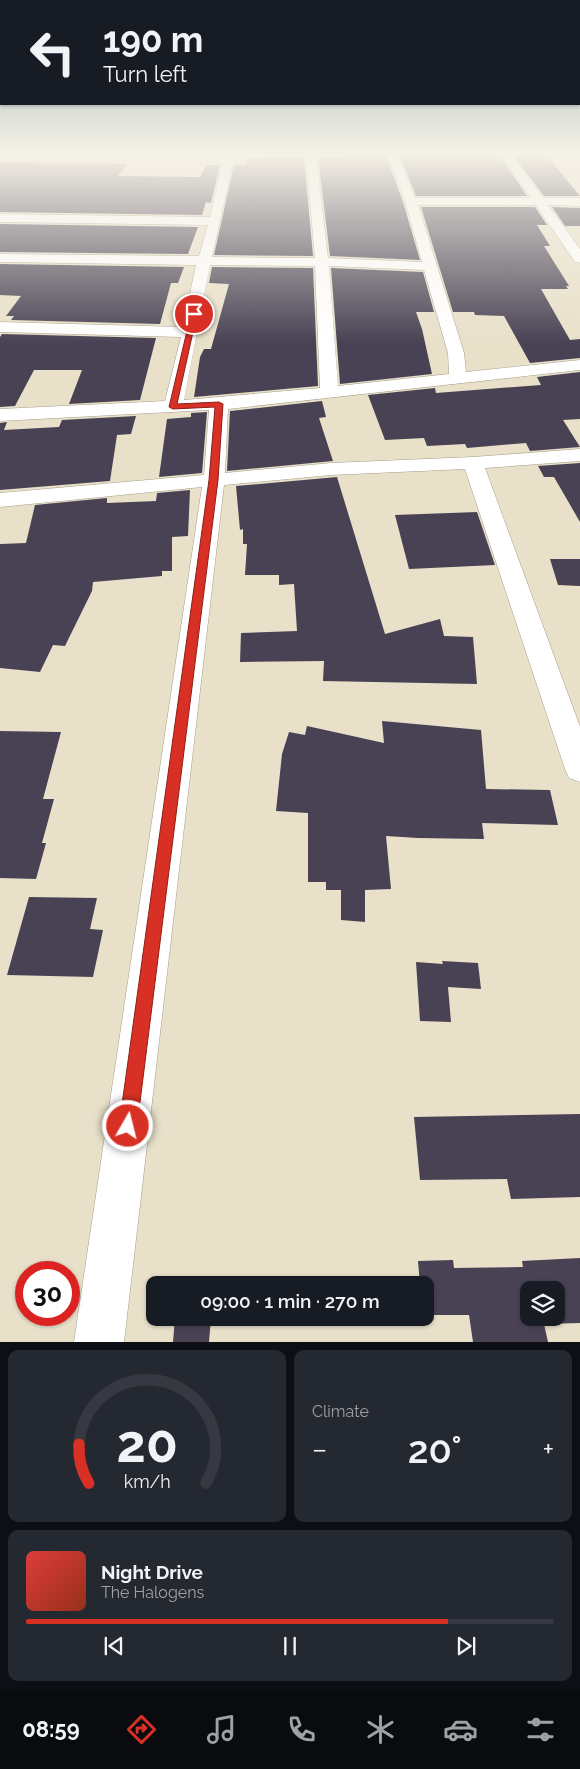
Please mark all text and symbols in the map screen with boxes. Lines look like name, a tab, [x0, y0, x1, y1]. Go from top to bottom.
text: 190 m	[103, 19, 203, 60]
icon: left	[20, 20, 85, 85]
text: Turn left	[103, 61, 187, 87]
pin	[173, 293, 215, 335]
icon: arrive	[180, 300, 208, 328]
position arrow	[101, 1099, 153, 1151]
speed limit sign: 30	[15, 1261, 80, 1326]
map controls	[520, 1281, 565, 1326]
button: layers	[520, 1281, 565, 1326]
text: 09:00 · 1 min · 270 m	[200, 1290, 380, 1312]
text: Climate	[312, 1402, 369, 1421]
text: 20	[116, 1413, 178, 1474]
text: 20°	[408, 1427, 462, 1472]
text: −	[312, 1433, 327, 1466]
text: +	[542, 1433, 554, 1466]
text: km/h	[123, 1471, 171, 1492]
text: Night Drive	[101, 1561, 203, 1583]
text: The Halogens	[101, 1583, 204, 1602]
icon: previous	[100, 1632, 128, 1660]
icon: pause	[276, 1632, 304, 1660]
icon: next	[452, 1632, 480, 1660]
icon: directions	[124, 1712, 159, 1747]
icon: music	[204, 1712, 239, 1747]
icon: phone	[284, 1712, 319, 1747]
icon: climate	[363, 1712, 398, 1747]
icon: car	[443, 1712, 478, 1747]
icon: filters	[523, 1712, 558, 1747]
text: 08:59	[22, 1716, 80, 1742]

